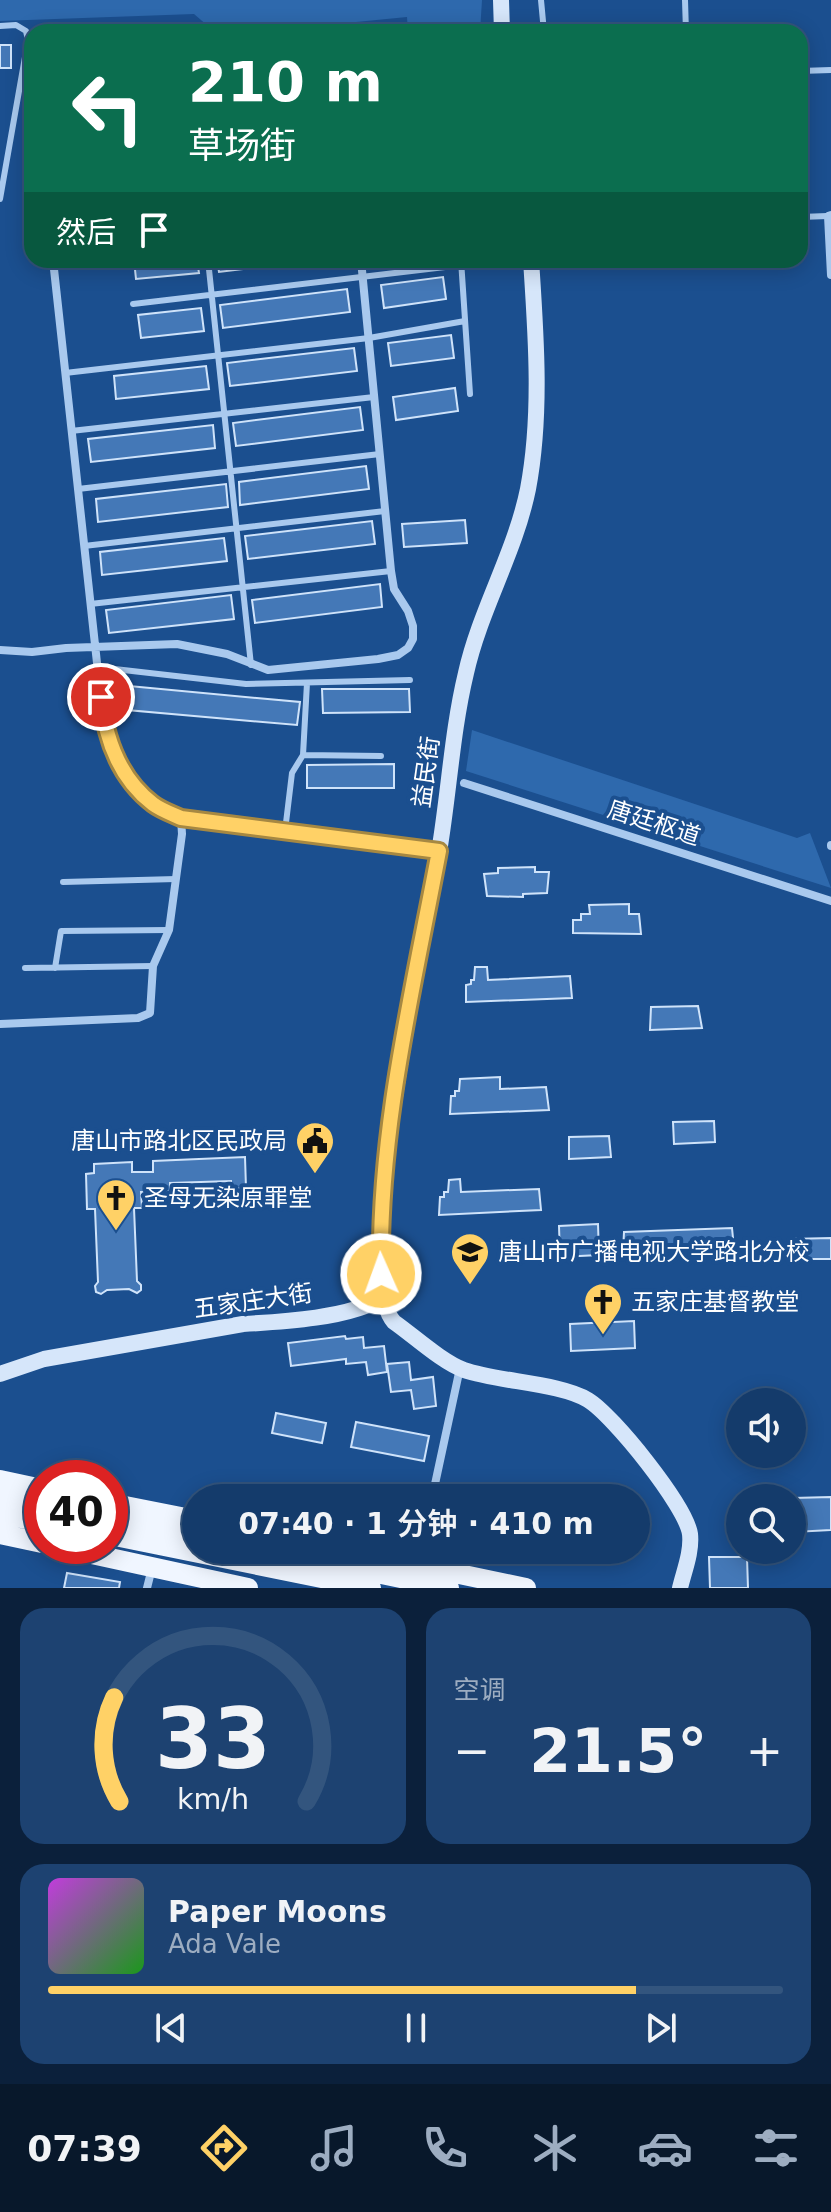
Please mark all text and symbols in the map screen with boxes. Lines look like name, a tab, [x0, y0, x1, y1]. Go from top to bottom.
text: 210 m	[188, 49, 383, 114]
icon: left	[56, 56, 160, 160]
text: 草场街	[188, 125, 296, 166]
icon: arrive	[132, 208, 176, 252]
text: 然后	[56, 215, 116, 250]
pin	[67, 663, 135, 731]
icon: arrive	[79, 675, 123, 719]
street label: 益民街	[407, 734, 445, 810]
street label: 唐廷枢道	[604, 795, 704, 851]
public building icon: 唐山市路北区民政局	[294, 1120, 336, 1175]
place label: 唐山市路北区民政局	[71, 1127, 287, 1155]
church icon: 圣母无染原罪堂	[95, 1177, 137, 1232]
place label: 圣母无染原罪堂	[144, 1184, 312, 1212]
school or university icon: 唐山市广播电视大学路北分校	[449, 1231, 491, 1286]
position arrow	[339, 1232, 423, 1316]
place label: 唐山市广播电视大学路北分校	[498, 1238, 810, 1266]
street label: 五家庄大街	[192, 1279, 314, 1323]
church icon: 五家庄基督教堂	[582, 1281, 624, 1336]
place label: 五家庄基督教堂	[631, 1288, 799, 1316]
map controls	[726, 1388, 806, 1564]
button: sound	[726, 1388, 806, 1468]
speed limit sign: 40	[24, 1460, 128, 1564]
button: search	[726, 1484, 806, 1564]
text: 07:40 · 1 分钟 · 410 m	[238, 1506, 594, 1541]
text: 空调	[454, 1675, 506, 1705]
text: 33	[155, 1691, 271, 1788]
text: 21.5°	[529, 1716, 707, 1786]
text: −	[454, 1725, 490, 1776]
text: +	[746, 1725, 783, 1776]
text: km/h	[177, 1782, 249, 1816]
text: Paper Moons	[168, 1894, 387, 1929]
text: Ada Vale	[168, 1929, 281, 1959]
icon: previous	[149, 2006, 193, 2050]
icon: pause	[394, 2006, 438, 2050]
icon: next	[639, 2006, 683, 2050]
icon: directions	[196, 2120, 252, 2176]
icon: music	[306, 2120, 362, 2176]
icon: phone	[417, 2120, 473, 2176]
icon: climate	[527, 2120, 583, 2176]
icon: car	[637, 2120, 693, 2176]
icon: filters	[748, 2120, 804, 2176]
text: 07:39	[27, 2128, 142, 2169]

